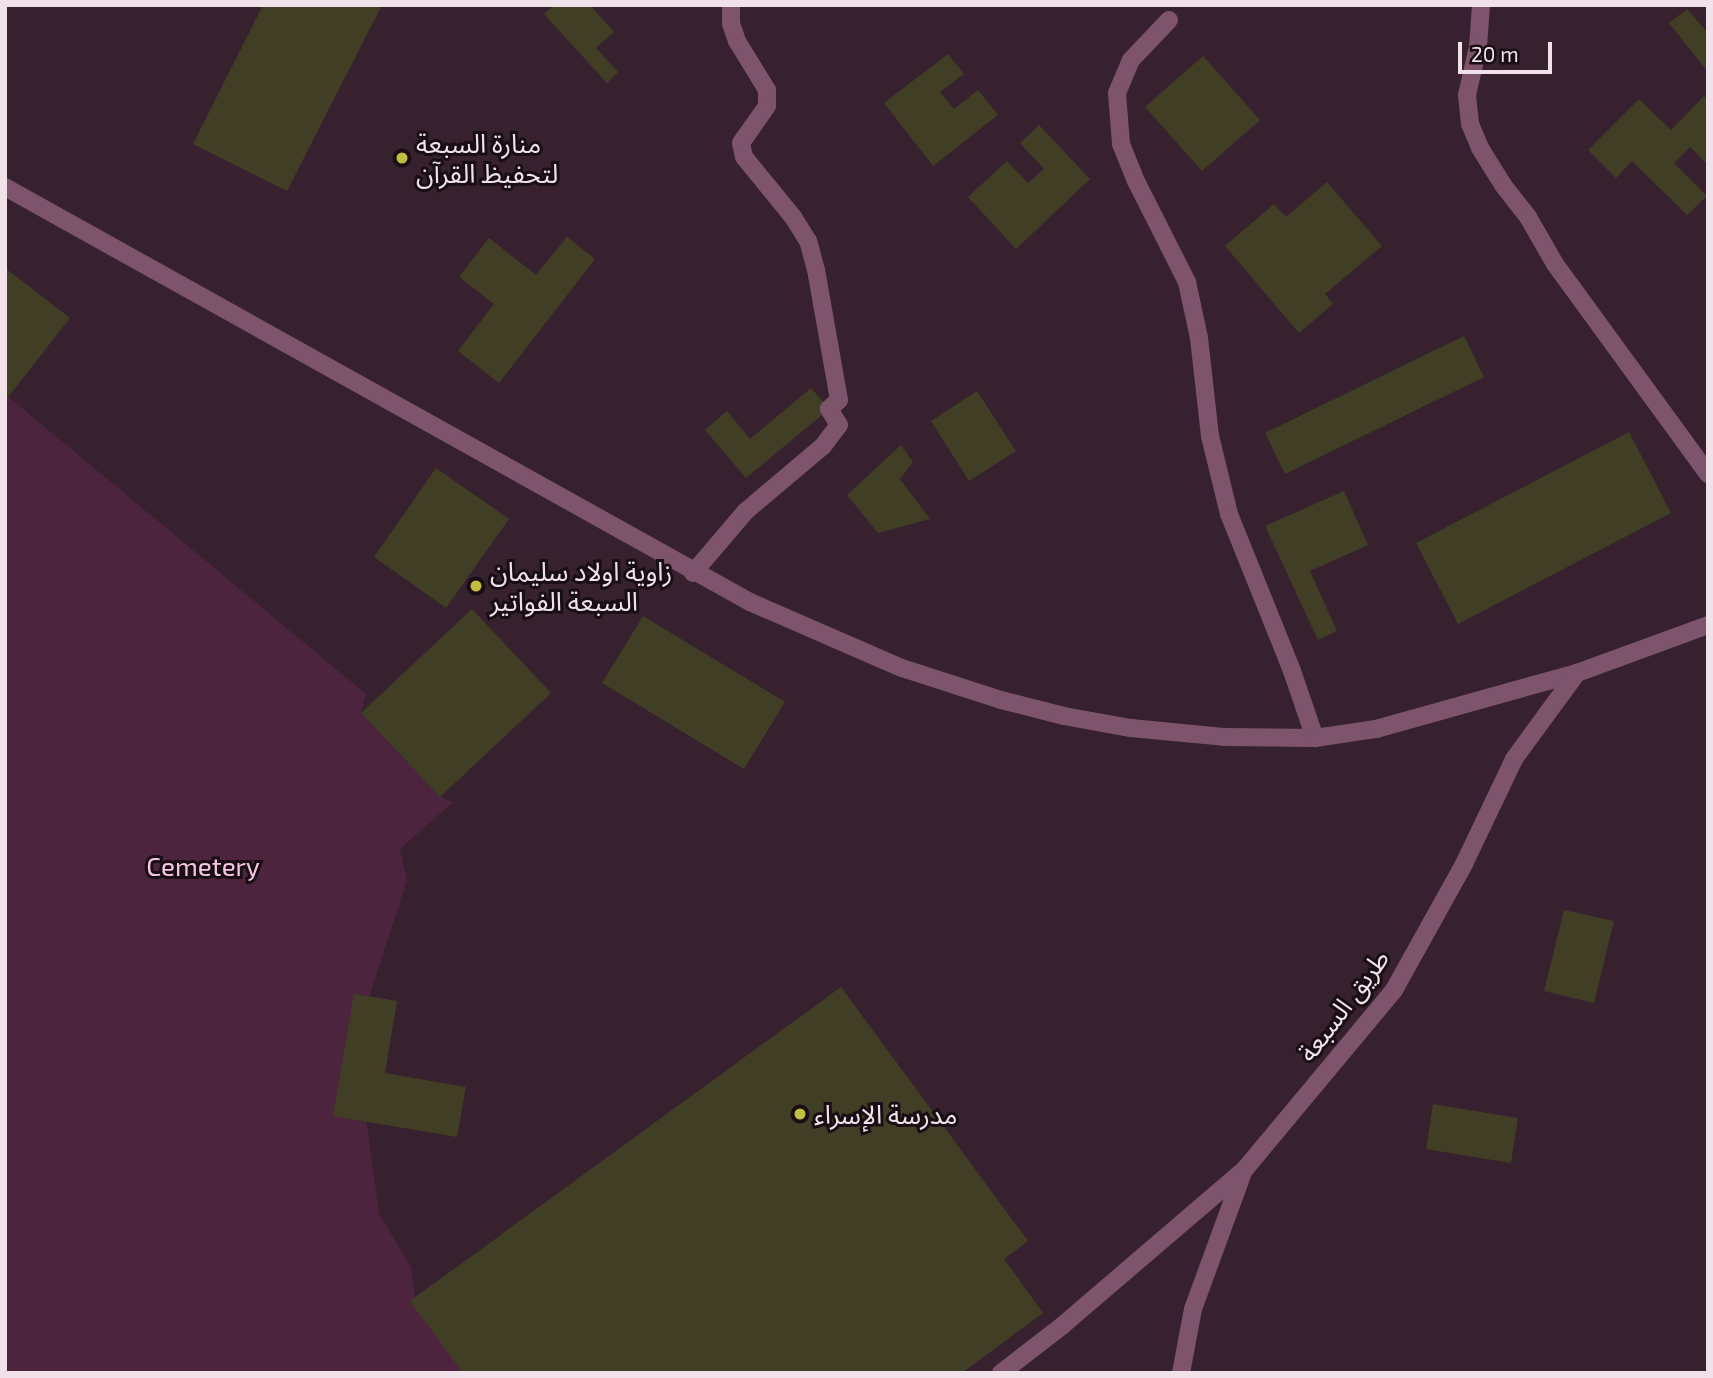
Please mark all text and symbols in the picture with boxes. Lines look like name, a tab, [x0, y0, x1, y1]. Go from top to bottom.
scale bar	[1461, 28, 1556, 72]
text: 20 m	[1471, 41, 1519, 66]
place label: منارة السبعة لتحفيظ القرآن	[416, 127, 558, 188]
marker: منارة السبعة لتحفيظ القرآن	[394, 150, 410, 166]
place label: زاوية اولاد سليمان السبعة الفواتير	[490, 555, 672, 616]
marker: زاوية اولاد سليمان السبعة الفواتير	[468, 578, 484, 594]
park label: Cemetery	[146, 850, 260, 882]
street label: طريق السبعة	[1291, 943, 1395, 1067]
place label: مدرسة الإسراء	[814, 1098, 957, 1130]
marker: مدرسة الإسراء	[792, 1106, 808, 1122]

